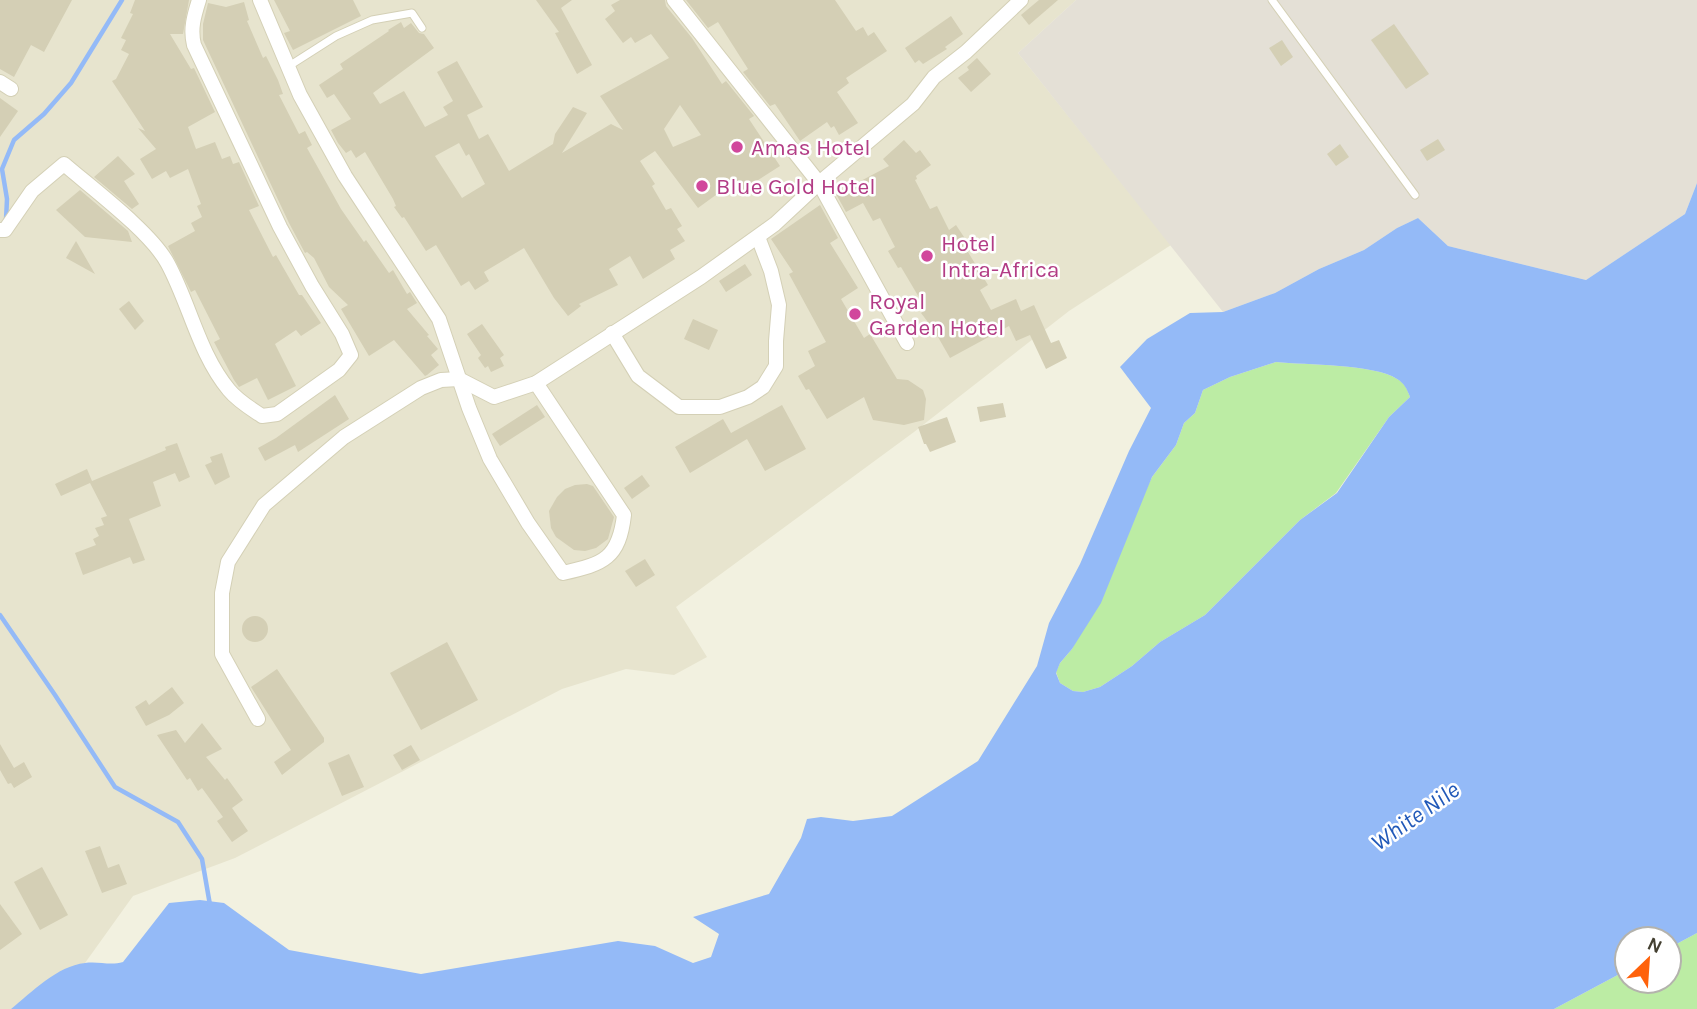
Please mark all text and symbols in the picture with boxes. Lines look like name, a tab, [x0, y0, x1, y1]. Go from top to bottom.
place label: Amas Hotel	[751, 134, 871, 161]
marker: Amas Hotel	[729, 139, 745, 155]
place label: Blue Gold Hotel	[716, 173, 876, 200]
marker: Blue Gold Hotel	[694, 178, 710, 194]
place label: Hotel Intra-Africa	[941, 230, 1059, 283]
marker: Hotel Intra-Africa	[919, 248, 935, 264]
place label: Royal Garden Hotel	[869, 288, 1004, 341]
marker: Royal Garden Hotel	[847, 306, 863, 322]
water label: White Nile	[1365, 775, 1465, 857]
north arrow	[1613, 925, 1683, 995]
text: N	[1644, 933, 1666, 958]

